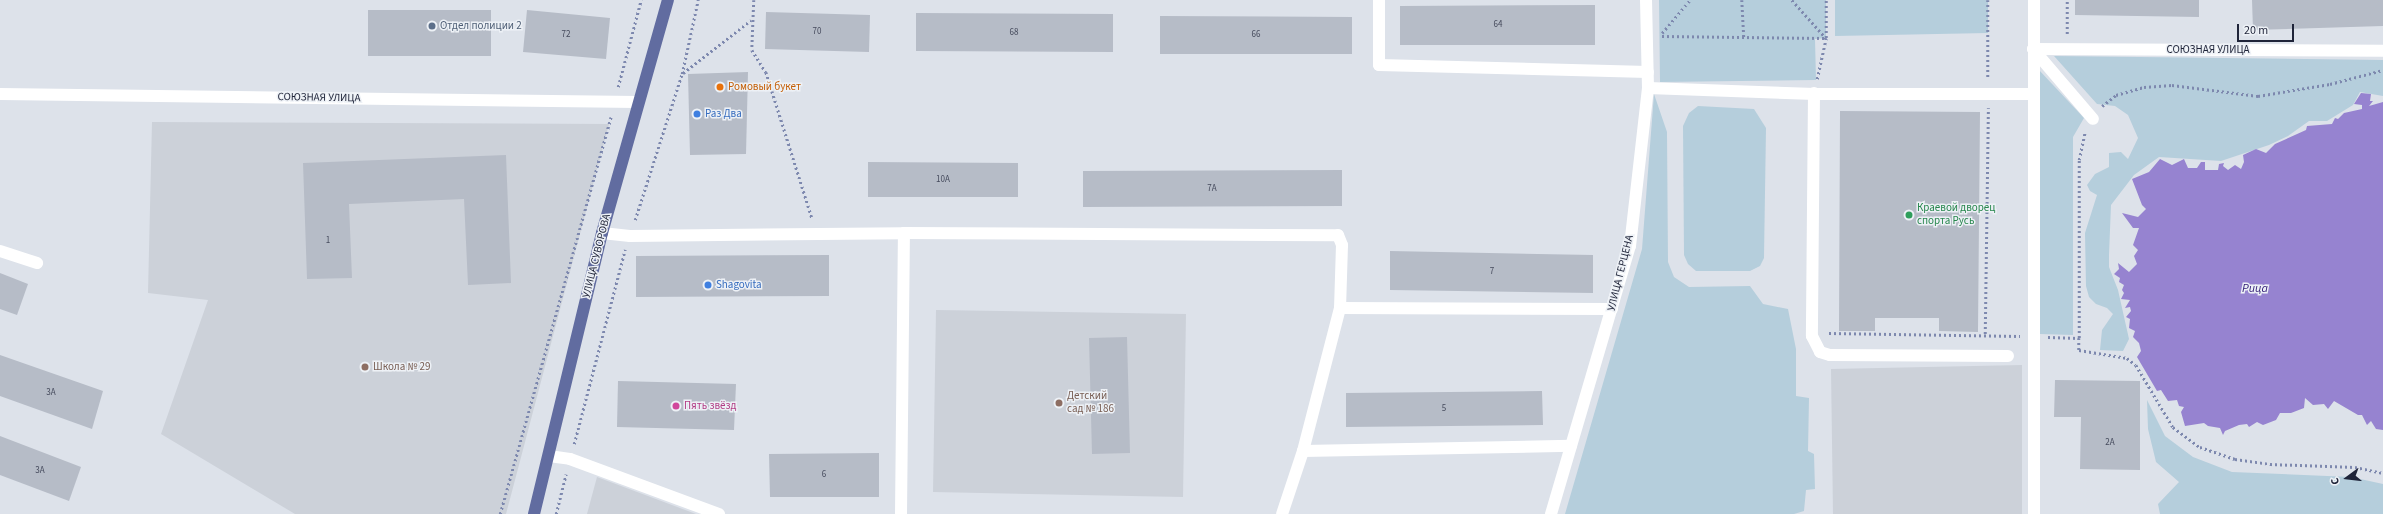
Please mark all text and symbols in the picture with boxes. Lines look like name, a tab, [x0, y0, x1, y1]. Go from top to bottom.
scale bar	[2239, 16, 2296, 42]
place label: Отдел полиции 2	[440, 19, 522, 33]
house number: 64	[1494, 20, 1502, 30]
marker: Отдел полиции 2	[427, 21, 437, 31]
text: 20 m	[2244, 22, 2268, 39]
house number: 70	[813, 27, 821, 37]
house number: 68	[1010, 28, 1018, 38]
house number: 72	[562, 30, 570, 40]
house number: 66	[1252, 30, 1260, 40]
street label: СОЮЗНАЯ УЛИЦА	[2167, 43, 2249, 57]
place label: Ромовый букет	[728, 80, 801, 94]
marker: Ромовый букет	[715, 82, 725, 92]
street label: СОЮЗНАЯ УЛИЦА	[277, 91, 361, 105]
place label: Раз Два	[705, 107, 742, 121]
marker: Раз Два	[692, 109, 702, 119]
house number: 10А	[936, 175, 950, 185]
house number: 7А	[1207, 184, 1217, 194]
place label: Краевой дворец спорта Русь	[1917, 202, 1995, 228]
marker: Краевой дворец спорта Русь	[1904, 210, 1914, 220]
street label: УЛИЦА СУВОРОВА	[580, 213, 614, 299]
street label: УЛИЦА ГЕРЦЕНА	[1605, 234, 1637, 312]
house number: 1	[326, 236, 330, 246]
house number: 7	[1490, 267, 1494, 277]
place label: Shagovita	[716, 278, 762, 292]
marker: Shagovita	[703, 280, 713, 290]
water label: Рица	[2242, 282, 2268, 296]
place label: Школа № 29	[373, 360, 430, 374]
marker: Школа № 29	[360, 362, 370, 372]
house number: 3А	[46, 388, 56, 398]
place label: Детский сад № 186	[1067, 390, 1114, 416]
marker: Детский сад № 186	[1054, 398, 1064, 408]
place label: Пять звёзд	[684, 399, 736, 413]
marker: Пять звёзд	[671, 401, 681, 411]
house number: 5	[1442, 404, 1446, 414]
house number: 2А	[2105, 438, 2115, 448]
north arrow	[2327, 458, 2367, 498]
house number: 3А	[35, 466, 45, 476]
house number: 6	[822, 470, 826, 480]
text: С	[2327, 476, 2343, 486]

